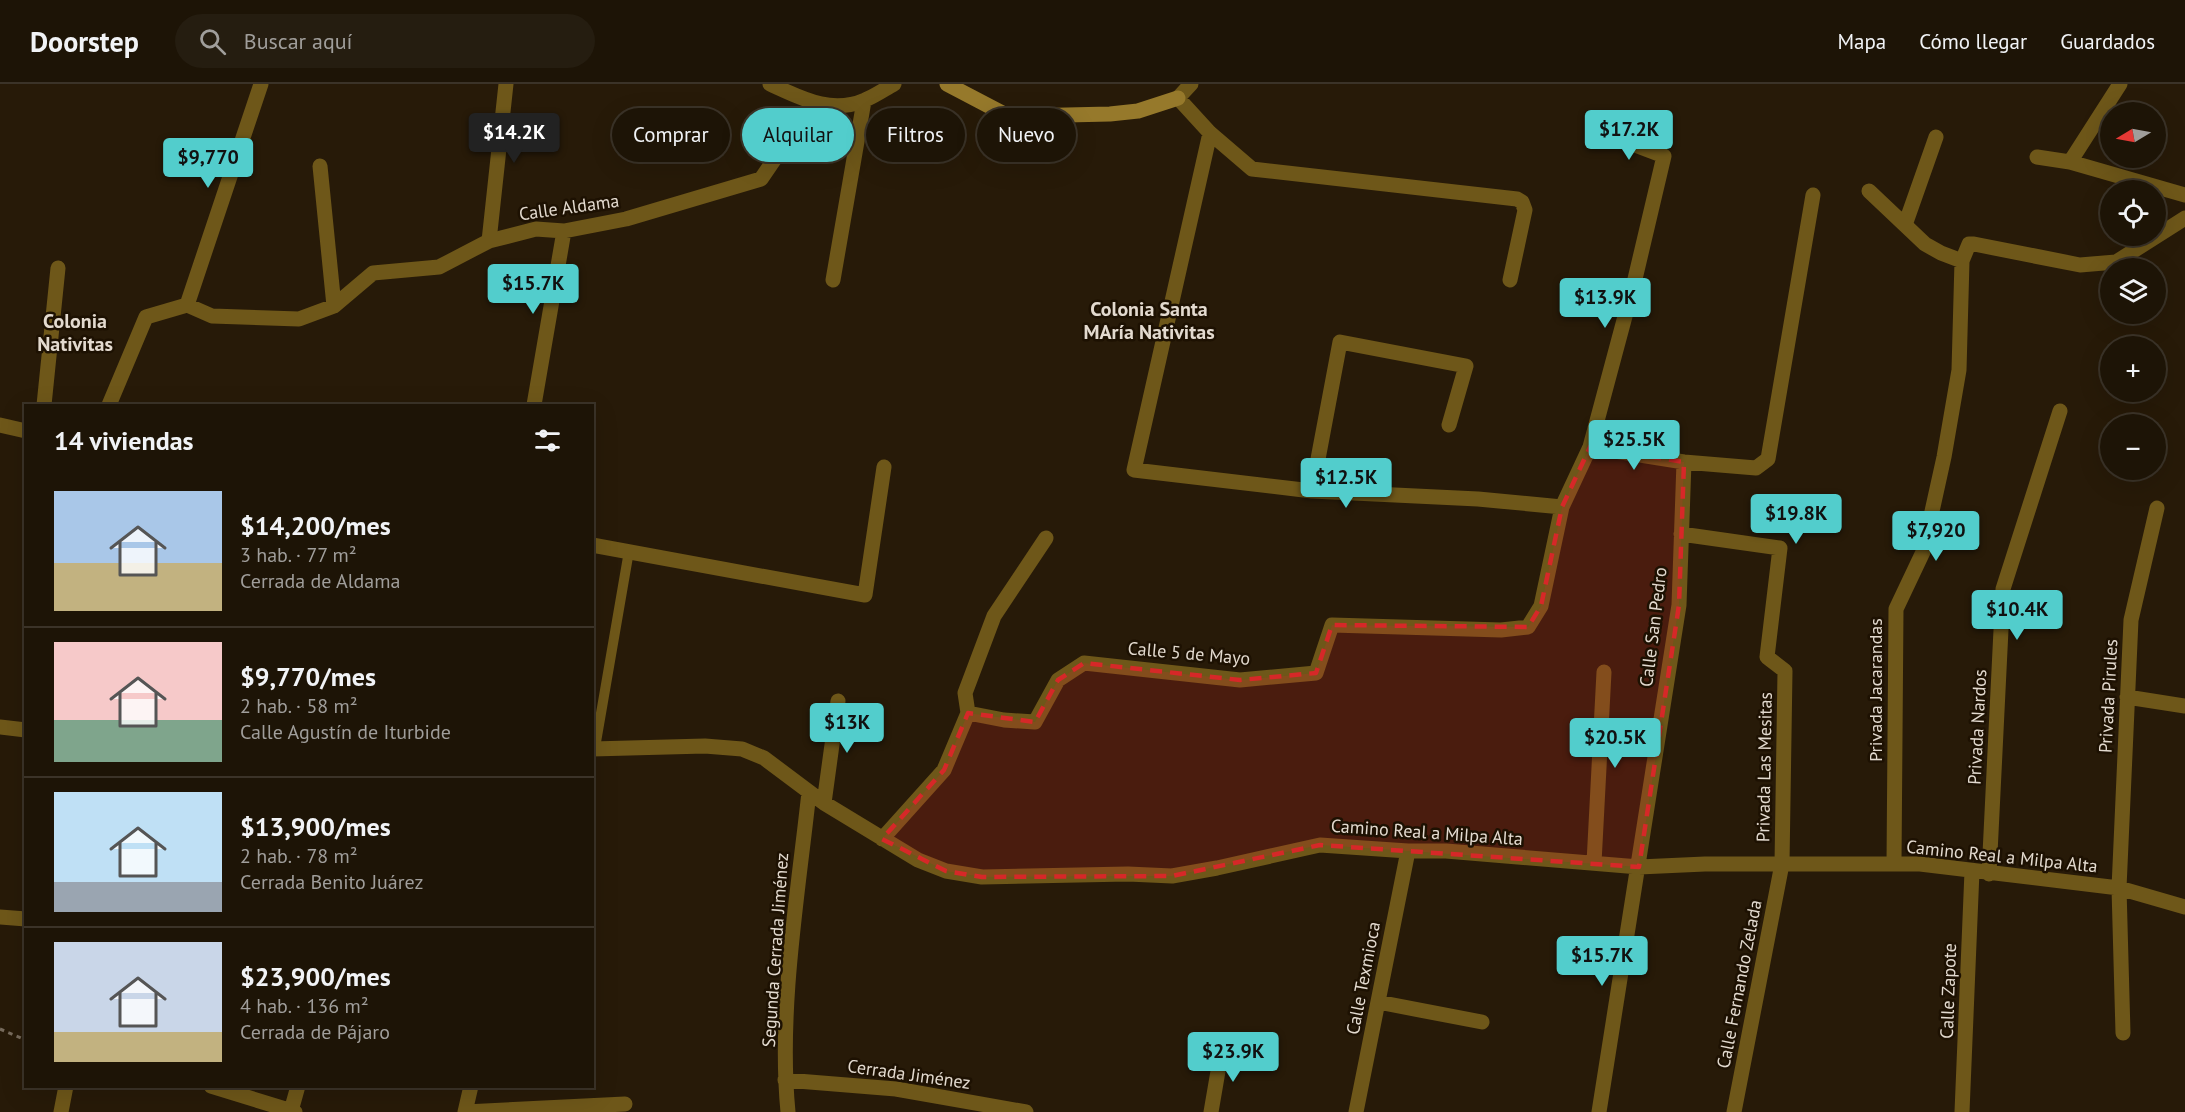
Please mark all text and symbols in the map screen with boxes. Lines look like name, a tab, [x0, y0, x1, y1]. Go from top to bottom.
search box	[175, 14, 595, 68]
text: Doorstep	[30, 23, 139, 60]
icon: search	[196, 25, 229, 58]
text: Buscar aquí	[244, 27, 352, 55]
text: Mapa	[1837, 28, 1886, 55]
text: Cómo llegar	[1919, 28, 2027, 55]
text: Guardados	[2060, 28, 2155, 55]
north arrow	[2100, 102, 2166, 168]
map controls	[2100, 102, 2166, 480]
chip: Comprar	[612, 108, 730, 162]
chip: Alquilar	[742, 108, 854, 162]
chip: Filtros	[866, 108, 965, 162]
chip: Nuevo	[977, 108, 1076, 162]
pin: $17.2K	[1580, 110, 1678, 161]
pin: $14.2K	[465, 113, 563, 164]
text: $17.2K	[1599, 116, 1659, 142]
text: $14.2K	[483, 119, 545, 145]
pin: $9,770	[159, 138, 257, 189]
text: $9,770	[177, 144, 239, 170]
button: locate	[2100, 180, 2166, 246]
street label: Calle Aldama	[518, 189, 620, 225]
button: layers	[2100, 258, 2166, 324]
pin: $15.7K	[484, 264, 582, 315]
text: $15.7K	[502, 270, 564, 296]
pin: $13.9K	[1556, 278, 1654, 329]
text: $13.9K	[1574, 284, 1636, 310]
district label: Colonia Santa MAría Nativitas	[1083, 296, 1215, 345]
district label: Colonia Nativitas	[37, 308, 113, 357]
button: +	[2100, 336, 2166, 402]
button: −	[2100, 414, 2166, 480]
pin: $25.5K	[1585, 420, 1683, 471]
text: 14 viviendas	[54, 424, 194, 457]
icon: filters	[531, 424, 564, 457]
text: $25.5K	[1603, 426, 1665, 452]
pin: $12.5K	[1297, 458, 1395, 509]
text: $12.5K	[1315, 464, 1377, 490]
pin: $19.8K	[1747, 494, 1845, 545]
text: $19.8K	[1765, 500, 1827, 526]
text: $14,200/mes	[240, 509, 391, 542]
pin: $7,920	[1887, 511, 1985, 562]
icon: home	[102, 515, 174, 587]
text: $7,920	[1906, 517, 1966, 543]
text: 3 hab. · 77 m²	[240, 542, 357, 568]
street label: Calle San Pedro	[1634, 566, 1672, 688]
text: Cerrada de Aldama	[240, 568, 400, 594]
pin: $10.4K	[1968, 590, 2066, 641]
text: $10.4K	[1986, 596, 2048, 622]
street label: Privada Jacarandas	[1864, 618, 1887, 762]
street label: Calle 5 de Mayo	[1127, 636, 1251, 670]
street label: Privada Pirules	[2094, 638, 2122, 754]
text: $9,770/mes	[240, 660, 376, 693]
icon: home	[102, 666, 174, 738]
street label: Privada Nardos	[1962, 669, 1992, 785]
street label: Privada Las Mesitas	[1751, 692, 1777, 842]
text: 2 hab. · 58 m²	[240, 693, 358, 719]
pin: $13K	[811, 703, 883, 754]
text: $13K	[824, 709, 870, 735]
pin: $20.5K	[1566, 718, 1664, 769]
text: Calle Agustín de Iturbide	[240, 719, 451, 745]
text: $20.5K	[1584, 724, 1646, 750]
text: $13,900/mes	[240, 810, 391, 843]
street label: Camino Real a Milpa Alta	[1330, 814, 1524, 850]
icon: home	[102, 816, 174, 888]
street label: Camino Real a Milpa Alta	[1905, 835, 2099, 877]
text: 2 hab. · 78 m²	[240, 843, 358, 869]
street label: Segunda Cerrada Jiménez	[757, 852, 793, 1048]
text: Cerrada Benito Juárez	[240, 869, 423, 895]
street label: Calle Fernando Zelada	[1711, 898, 1767, 1070]
street label: Calle Texmioca	[1341, 920, 1385, 1036]
pin: $15.7K	[1553, 936, 1651, 987]
text: $15.7K	[1571, 942, 1633, 968]
street label: Calle Zapote	[1935, 943, 1961, 1039]
text: $23,900/mes	[240, 960, 391, 993]
icon: home	[102, 966, 174, 1038]
text: 4 hab. · 136 m²	[240, 993, 369, 1019]
text: Cerrada de Pájaro	[240, 1019, 390, 1045]
pin: $23.9K	[1184, 1032, 1282, 1083]
text: $23.9K	[1202, 1038, 1264, 1064]
street label: Cerrada Jiménez	[846, 1054, 972, 1094]

